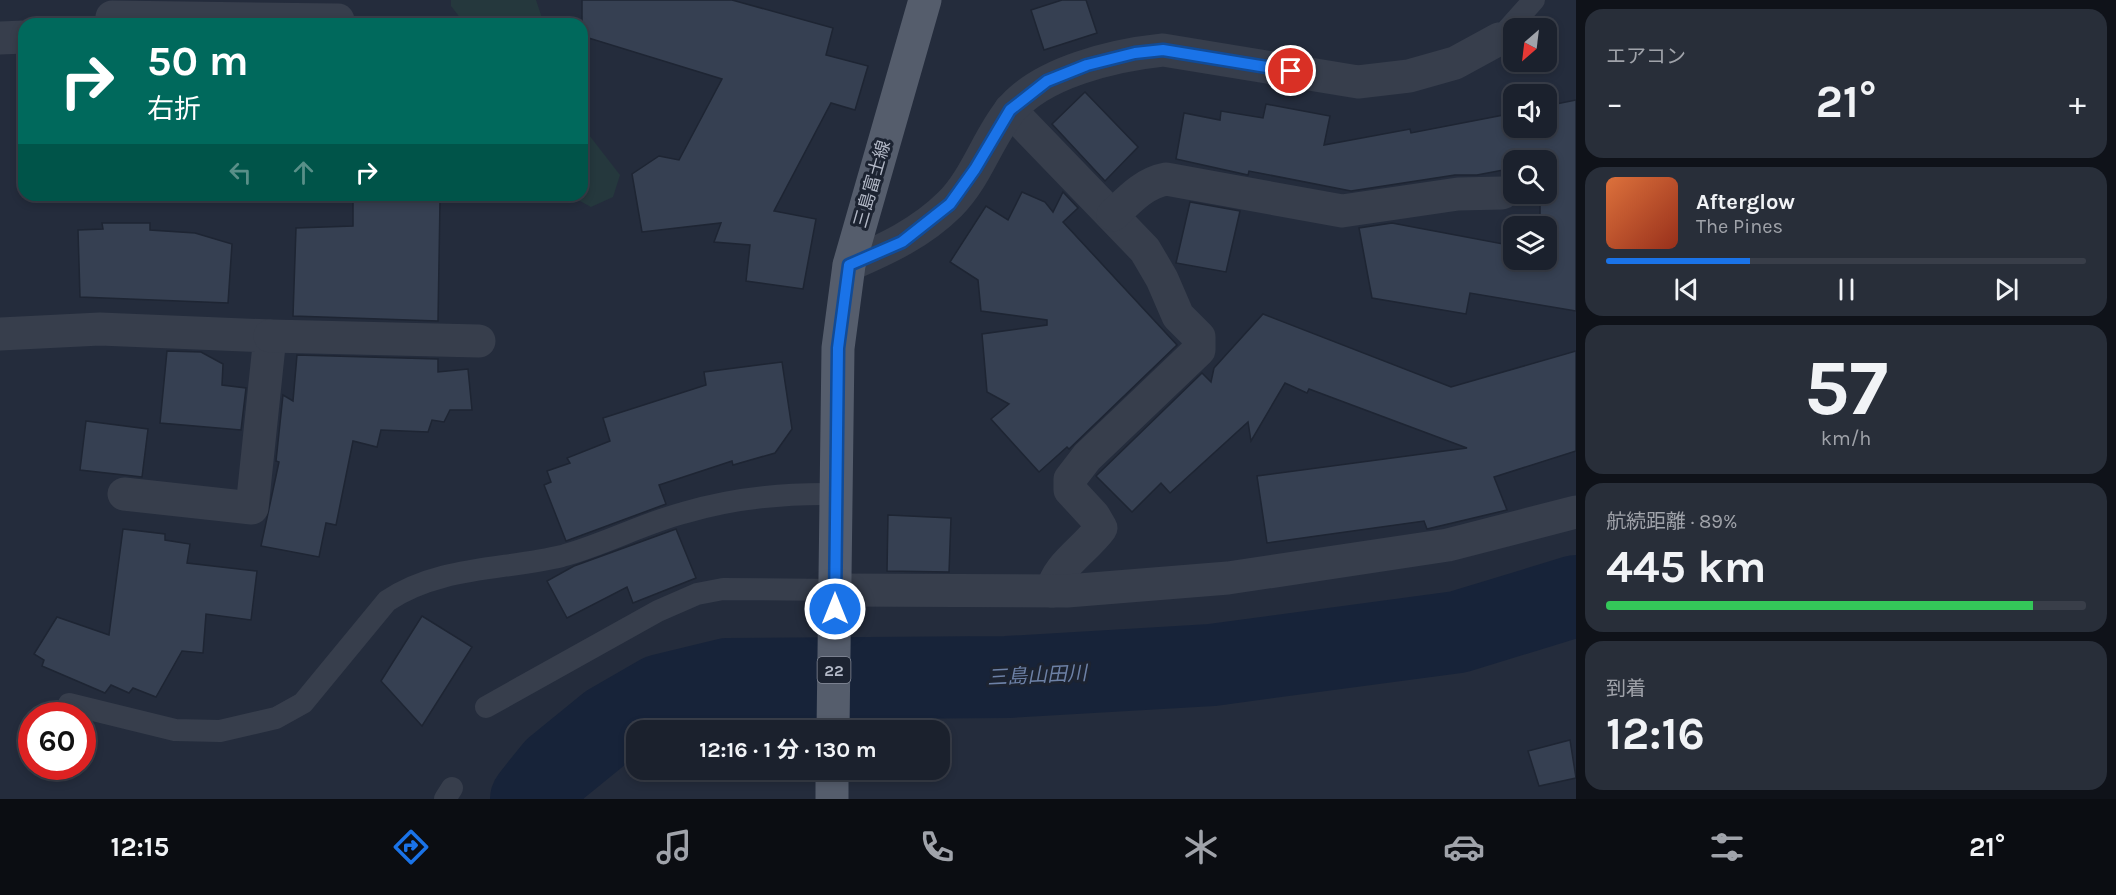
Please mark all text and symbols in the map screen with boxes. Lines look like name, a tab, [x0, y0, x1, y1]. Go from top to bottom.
north arrow	[1503, 18, 1557, 72]
map controls	[1503, 18, 1557, 270]
text: 50 m	[147, 36, 249, 86]
icon: right	[48, 42, 126, 120]
pin	[1265, 45, 1316, 96]
text: エアコン	[1606, 45, 1686, 68]
icon: arrive	[1274, 54, 1307, 87]
text: 21°	[1816, 76, 1876, 128]
button: sound	[1503, 84, 1557, 138]
text: −	[1606, 84, 1623, 122]
text: +	[2069, 84, 2086, 122]
text: 右折	[147, 93, 201, 125]
street label: 三島富士線	[849, 138, 895, 230]
button: search	[1503, 150, 1557, 204]
icon: left	[224, 156, 257, 189]
icon: ahead	[287, 156, 320, 189]
icon: right	[350, 156, 383, 189]
text: Afterglow	[1696, 189, 1795, 215]
text: The Pines	[1696, 215, 1783, 238]
button: layers	[1503, 216, 1557, 270]
icon: previous	[1670, 273, 1703, 306]
icon: pause	[1830, 273, 1863, 306]
icon: next	[1990, 273, 2023, 306]
text: 57	[1804, 342, 1888, 434]
text: km/h	[1821, 427, 1871, 450]
text: 航続距離 · 89%	[1606, 510, 1737, 533]
text: 445 km	[1606, 541, 1766, 593]
position arrow	[803, 577, 867, 641]
road number: 22	[818, 657, 850, 683]
water label: 三島山田川	[986, 661, 1090, 690]
text: 到着	[1606, 677, 1646, 700]
speed limit sign: 60	[18, 702, 96, 780]
text: 12:16	[1606, 708, 1705, 760]
text: 12:16 · 1 分 · 130 m	[699, 737, 877, 763]
icon: directions	[390, 826, 432, 868]
icon: music	[653, 826, 695, 868]
icon: phone	[916, 826, 958, 868]
icon: climate	[1180, 826, 1222, 868]
icon: car	[1443, 826, 1485, 868]
icon: filters	[1706, 826, 1748, 868]
text: 12:15	[111, 831, 169, 863]
text: 21°	[1969, 831, 2005, 863]

